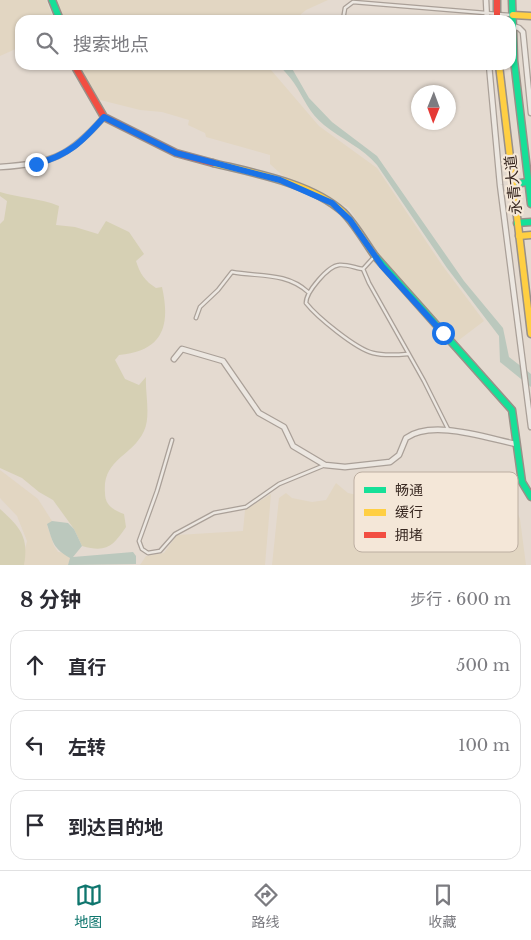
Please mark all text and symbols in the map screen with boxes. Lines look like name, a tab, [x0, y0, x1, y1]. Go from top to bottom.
search box	[15, 15, 516, 70]
icon: search	[33, 29, 61, 57]
text: 搜索地点	[73, 33, 149, 56]
north arrow	[411, 85, 456, 130]
route end	[25, 153, 48, 176]
street label: 永青大道	[500, 154, 526, 216]
route start	[432, 322, 455, 345]
legend	[354, 472, 518, 552]
text: 畅通	[395, 481, 423, 499]
text: 缓行	[395, 503, 423, 521]
text: 拥堵	[395, 526, 423, 544]
text: 8 分钟	[20, 587, 81, 613]
text: 步行 · 600 m	[410, 589, 511, 609]
icon: ahead	[21, 651, 49, 679]
text: 500 m	[456, 655, 510, 675]
text: 直行	[68, 656, 106, 679]
icon: left	[21, 731, 49, 759]
text: 100 m	[458, 735, 510, 755]
text: 左转	[68, 736, 106, 759]
icon: arrive	[21, 811, 49, 839]
text: 到达目的地	[68, 816, 163, 839]
tab: 地图	[75, 881, 103, 931]
tab: 路线	[252, 881, 280, 931]
tab: 收藏	[429, 881, 457, 931]

